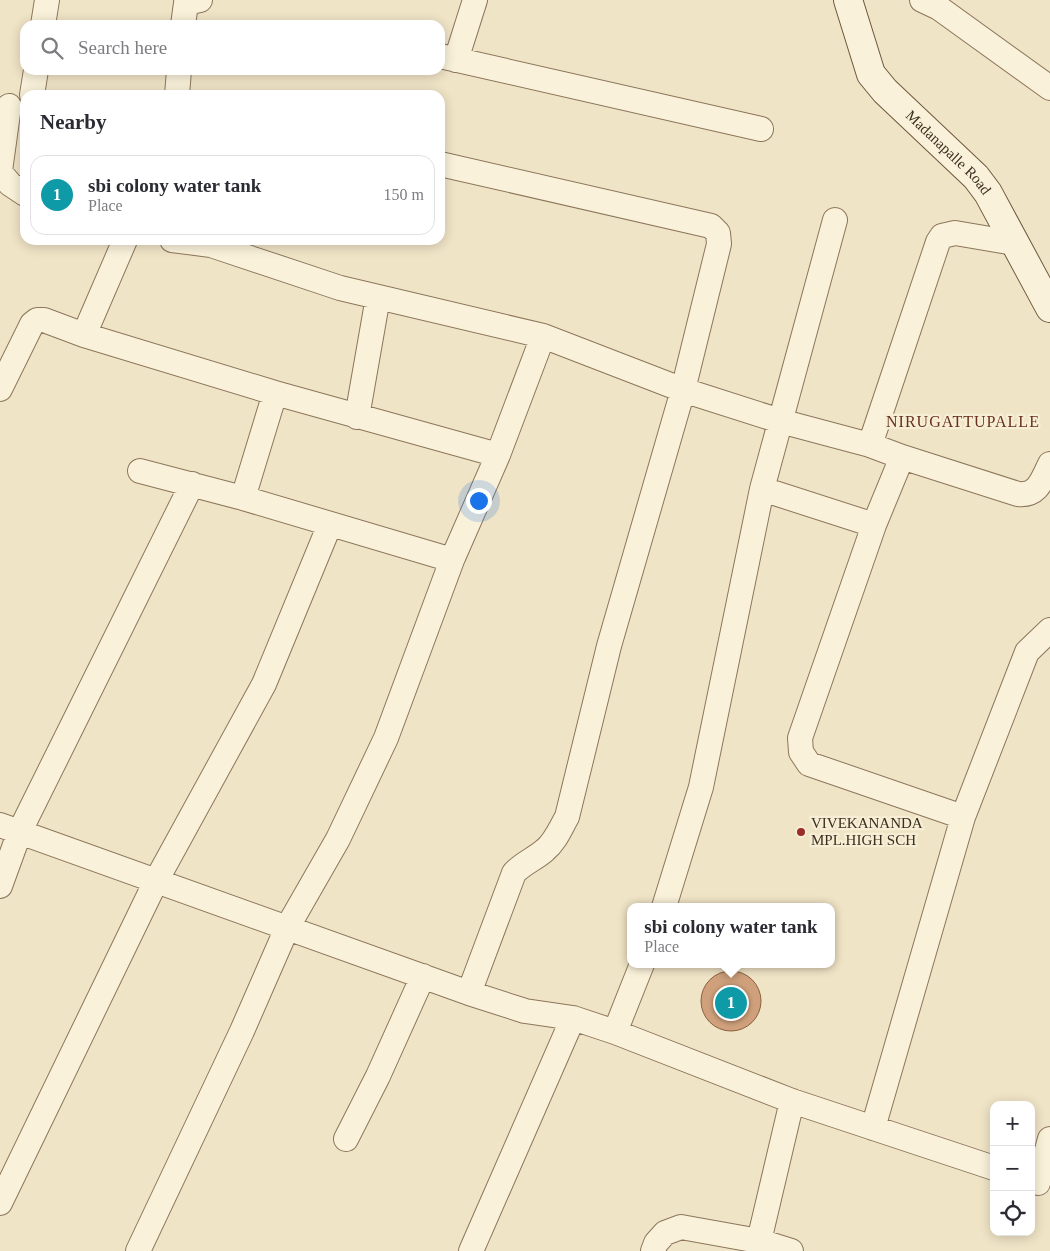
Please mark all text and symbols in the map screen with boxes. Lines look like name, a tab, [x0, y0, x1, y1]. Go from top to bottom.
search box	[20, 20, 445, 75]
icon: search	[38, 34, 66, 62]
text: Search here	[78, 37, 167, 58]
street label: Madanapalle Road	[903, 107, 995, 198]
text: Nearby	[40, 110, 107, 134]
text: sbi colony water tank	[88, 175, 261, 196]
text: 1	[53, 186, 61, 203]
text: 150 m	[384, 186, 424, 203]
text: Place	[88, 197, 123, 214]
district label: NIRUGATTUPALLE	[886, 413, 1040, 430]
your location	[466, 488, 492, 514]
place label: VIVEKANANDA MPL.HIGH SCH	[811, 815, 923, 848]
marker: VIVEKANANDA MPL.HIGH SCH	[795, 826, 807, 838]
popup	[627, 903, 835, 968]
text: sbi colony water tank	[644, 916, 818, 937]
text: Place	[644, 938, 679, 955]
pin: 1	[715, 984, 747, 1022]
map controls	[990, 1101, 1035, 1236]
button: +	[990, 1101, 1035, 1146]
button: −	[990, 1146, 1035, 1191]
button: locate	[990, 1191, 1035, 1236]

